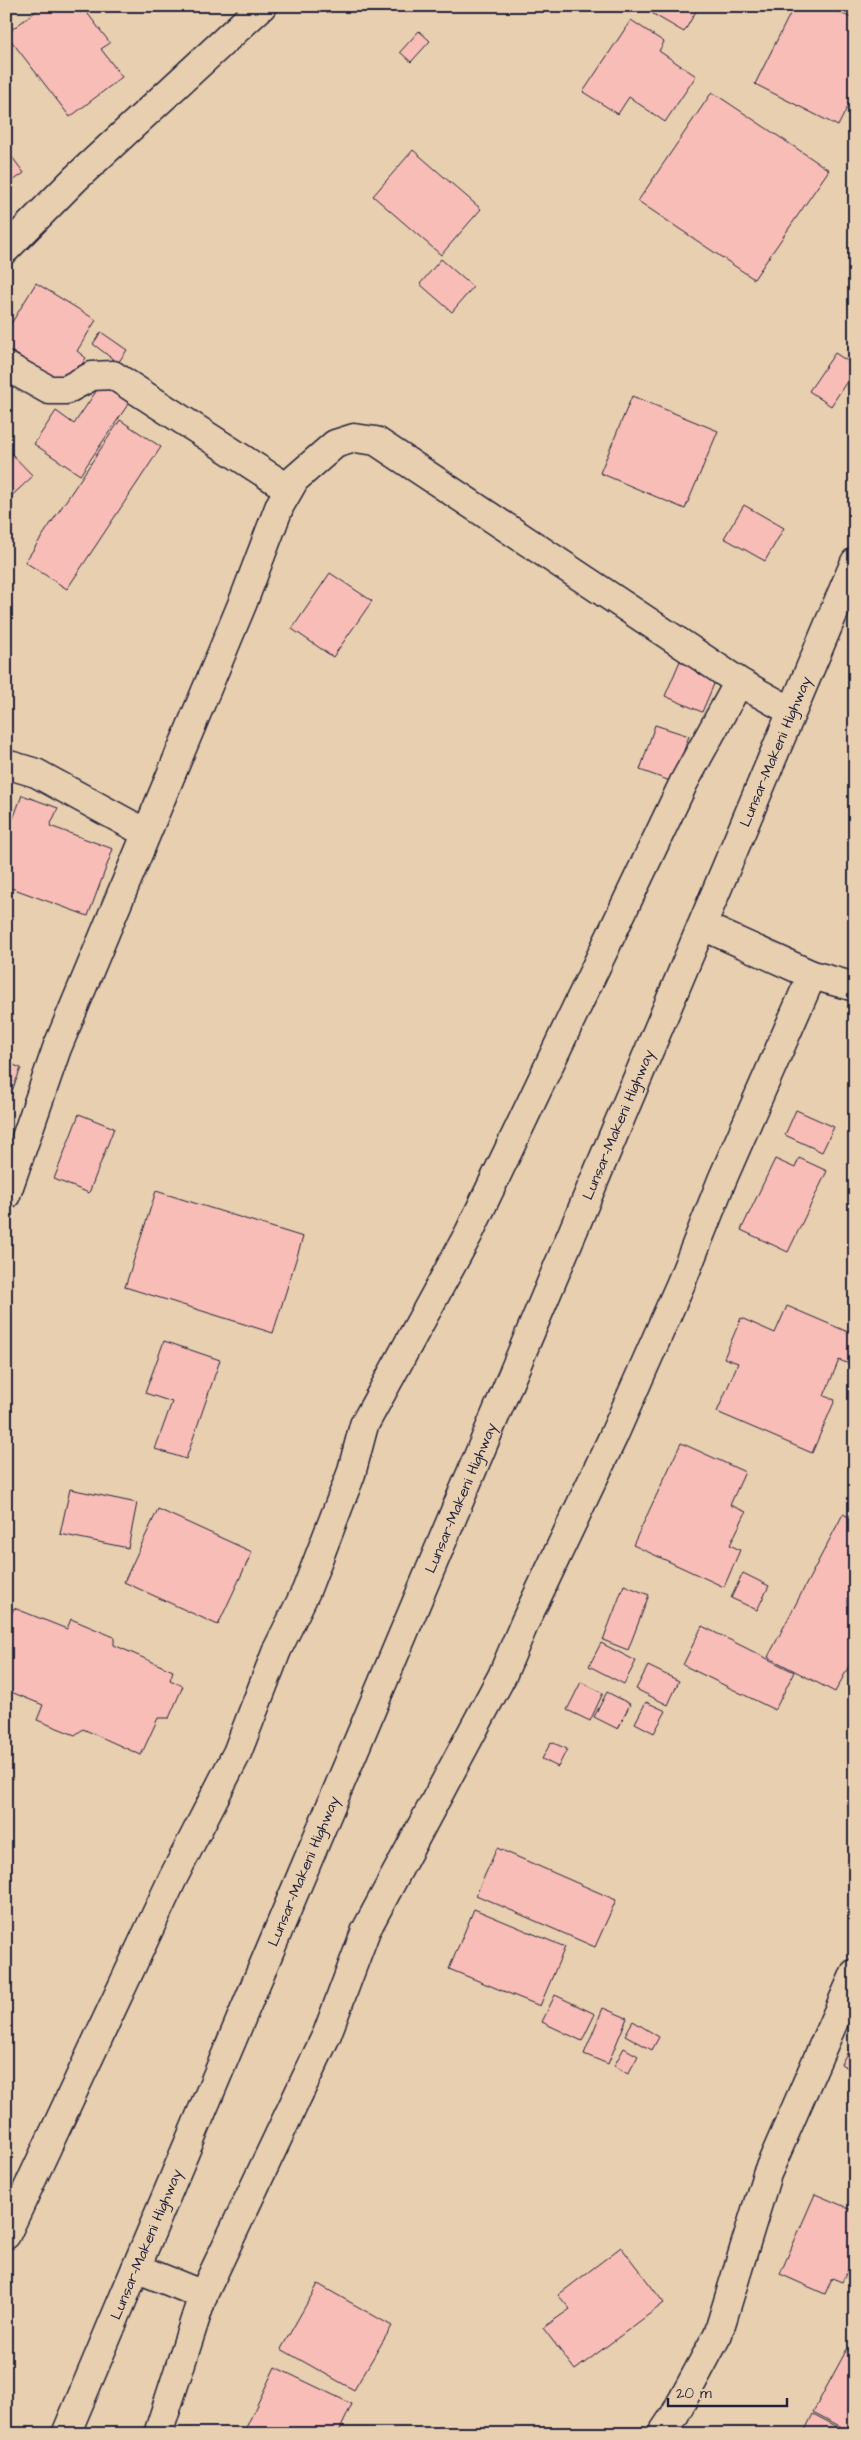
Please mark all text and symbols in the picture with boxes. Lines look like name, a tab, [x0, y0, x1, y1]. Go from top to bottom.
street label: Lunsar-Makeni Highway	[735, 673, 818, 830]
street label: Lunsar-Makeni Highway	[577, 1046, 660, 1203]
street label: Lunsar-Makeni Highway	[420, 1420, 503, 1576]
street label: Lunsar-Makeni Highway	[263, 1793, 346, 1950]
street label: Lunsar-Makeni Highway	[105, 2166, 188, 2323]
scale bar	[668, 2375, 787, 2407]
text: 20 m	[676, 2383, 712, 2404]

